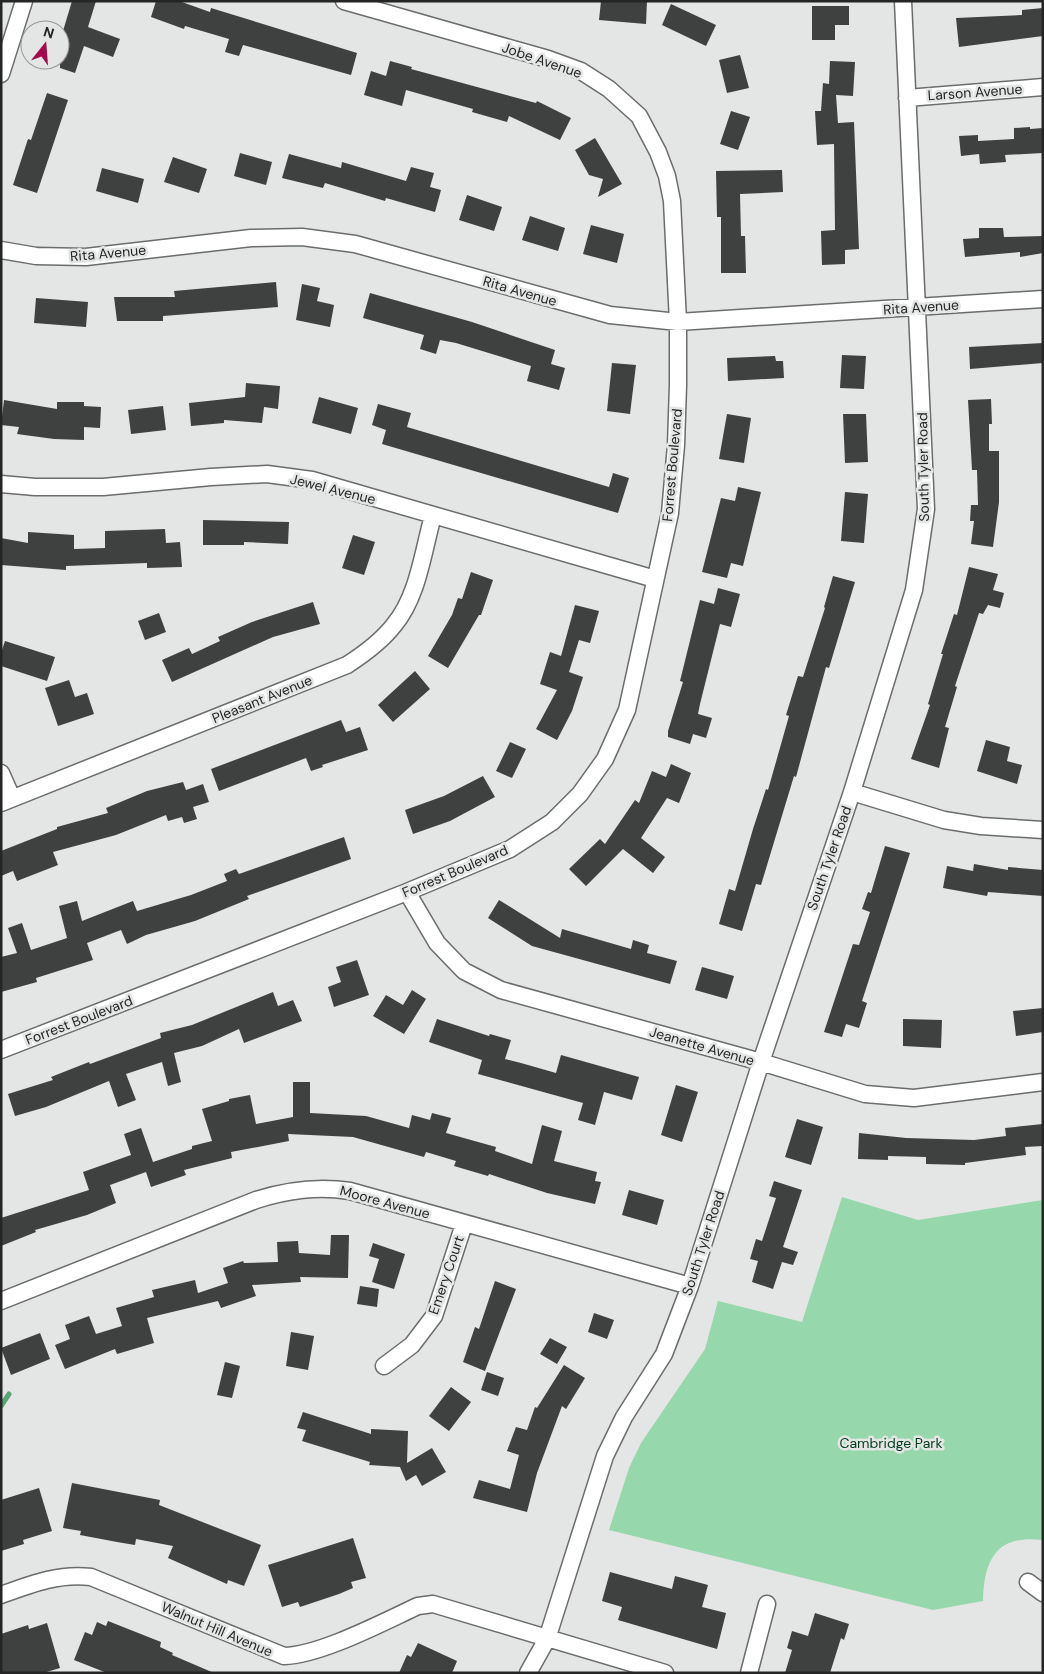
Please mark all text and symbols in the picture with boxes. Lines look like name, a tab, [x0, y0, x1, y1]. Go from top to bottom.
north arrow	[20, 20, 70, 70]
text: N	[41, 22, 56, 43]
street label: Jobe Avenue	[500, 38, 584, 82]
street label: Larson Avenue	[927, 80, 1023, 104]
street label: Rita Avenue	[69, 241, 147, 265]
street label: Rita Avenue	[481, 272, 559, 310]
street label: Rita Avenue	[882, 295, 960, 319]
street label: Forrest Boulevard	[658, 408, 686, 522]
street label: South Tyler Road	[913, 412, 933, 522]
street label: Jewel Avenue	[288, 470, 378, 508]
street label: Pleasant Avenue	[209, 671, 315, 727]
street label: South Tyler Road	[803, 803, 855, 913]
street label: Forrest Boulevard	[399, 841, 511, 901]
street label: Forrest Boulevard	[23, 991, 135, 1049]
street label: Jeanette Avenue	[647, 1022, 757, 1070]
street label: Moore Avenue	[338, 1181, 432, 1223]
street label: South Tyler Road	[678, 1188, 728, 1298]
street label: Emery Court	[424, 1233, 468, 1317]
park label: Cambridge Park	[839, 1434, 943, 1452]
street label: Walnut Hill Avenue	[159, 1597, 275, 1661]

